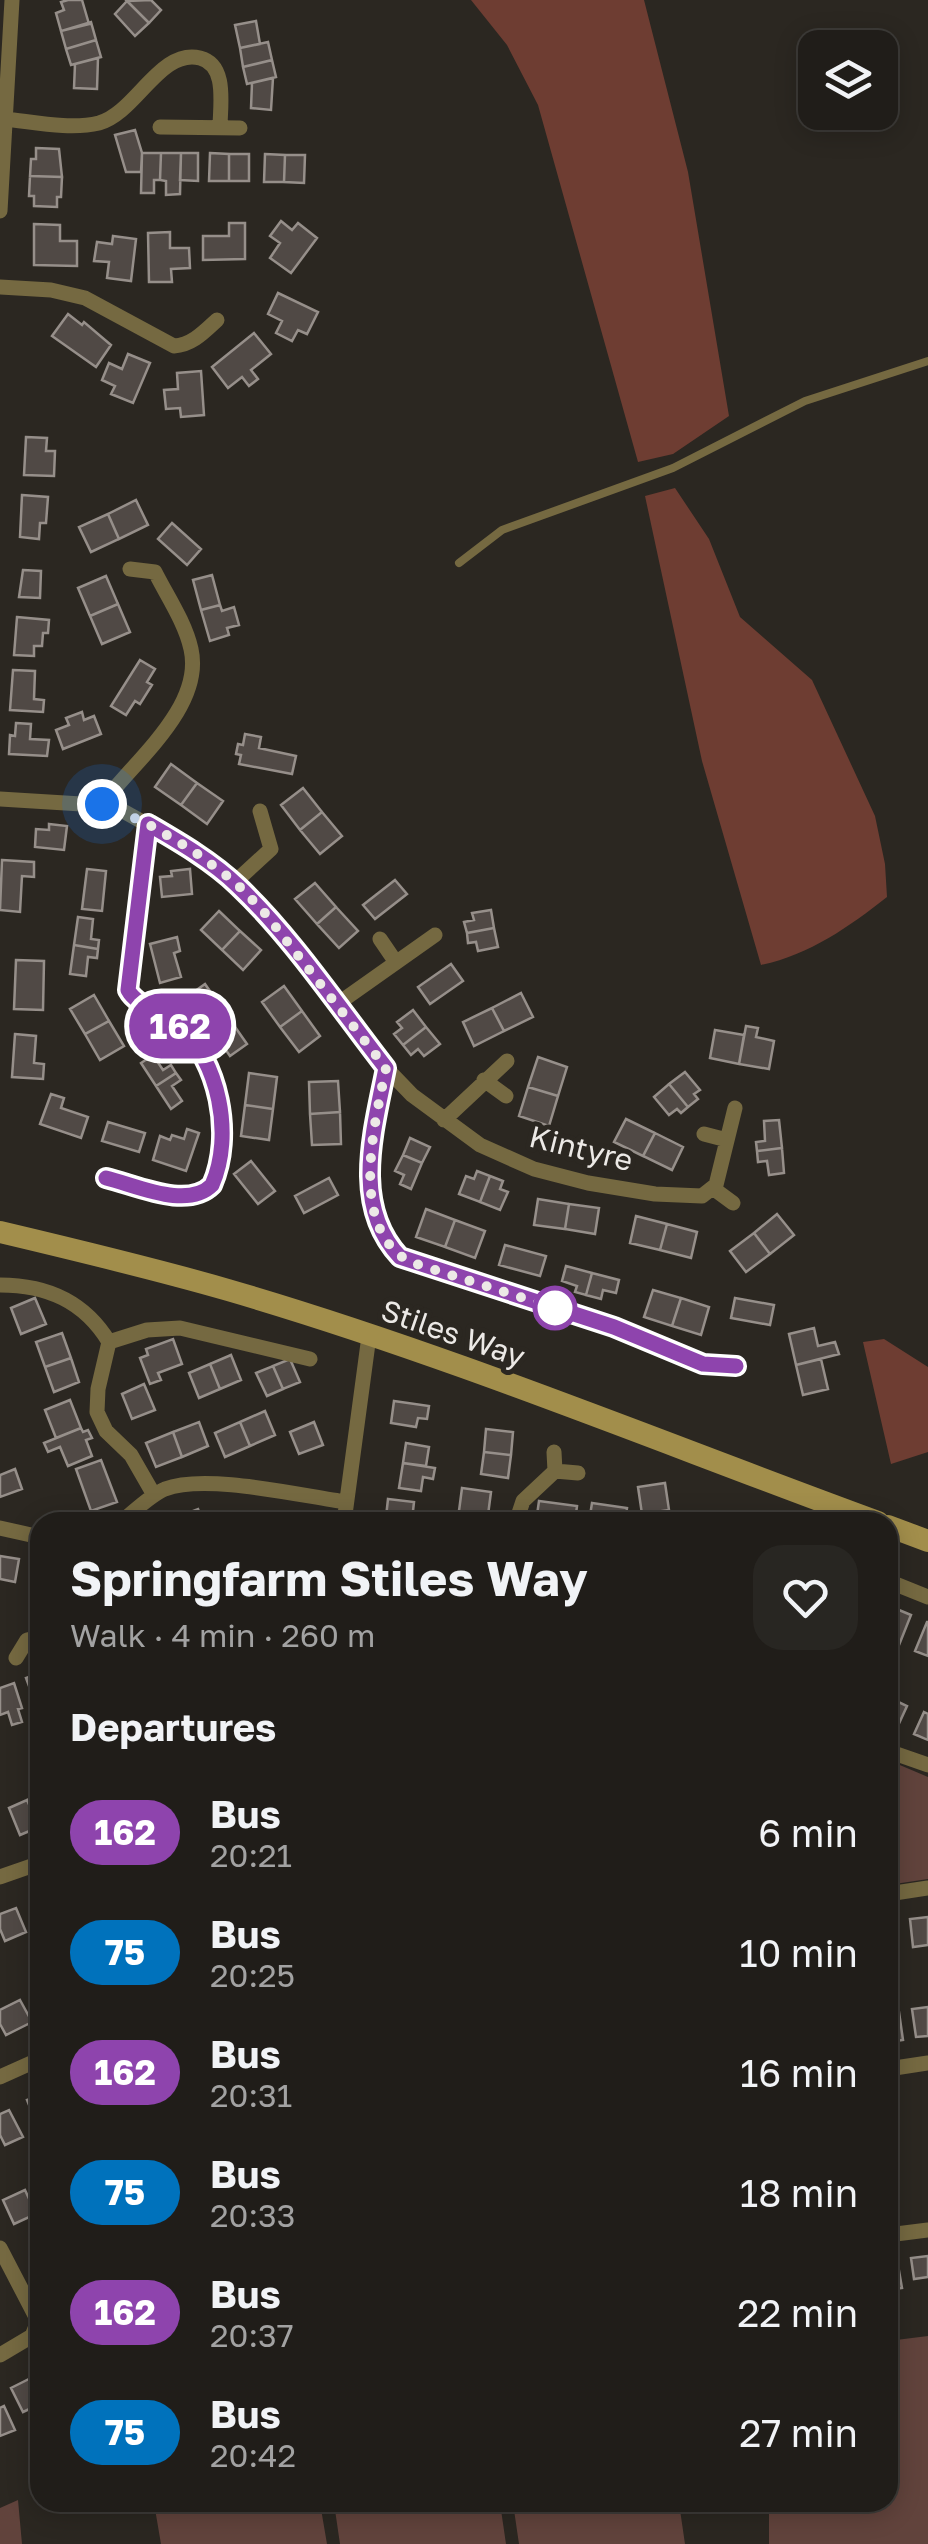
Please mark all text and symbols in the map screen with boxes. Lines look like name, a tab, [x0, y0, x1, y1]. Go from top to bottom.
map controls	[798, 30, 898, 130]
button: layers	[798, 30, 898, 130]
your location	[77, 779, 127, 829]
line badge: 162	[122, 994, 238, 1058]
text: 162	[149, 1005, 211, 1047]
street label: Kintyre	[526, 1118, 637, 1178]
unlabelled marker	[534, 1287, 576, 1329]
street label: Stiles Way	[377, 1292, 530, 1374]
button: heart	[753, 1545, 858, 1650]
text: Springfarm Stiles Way	[70, 1549, 588, 1607]
text: Walk · 4 min · 260 m	[70, 1616, 375, 1654]
text: Departures	[70, 1704, 276, 1749]
text: Bus	[210, 1791, 281, 1836]
text: 6 min	[758, 1810, 858, 1855]
text: 162	[94, 1811, 156, 1853]
text: 20:21	[210, 1836, 292, 1874]
text: Bus	[210, 1911, 281, 1956]
text: 10 min	[739, 1930, 858, 1975]
text: 75	[105, 1931, 145, 1973]
text: 20:25	[210, 1956, 295, 1994]
text: Bus	[210, 2031, 281, 2076]
text: 16 min	[740, 2050, 858, 2095]
text: 162	[94, 2051, 156, 2093]
text: 20:31	[210, 2076, 292, 2114]
text: Bus	[210, 2151, 281, 2196]
text: 18 min	[740, 2170, 858, 2215]
text: 75	[105, 2171, 145, 2213]
text: 20:33	[210, 2196, 295, 2234]
text: Bus	[210, 2271, 281, 2316]
text: 22 min	[737, 2290, 858, 2335]
text: 162	[94, 2291, 156, 2333]
text: 20:37	[210, 2316, 294, 2354]
text: Bus	[210, 2391, 281, 2436]
text: 27 min	[739, 2410, 858, 2455]
text: 75	[105, 2411, 145, 2453]
text: 20:42	[210, 2436, 296, 2474]

